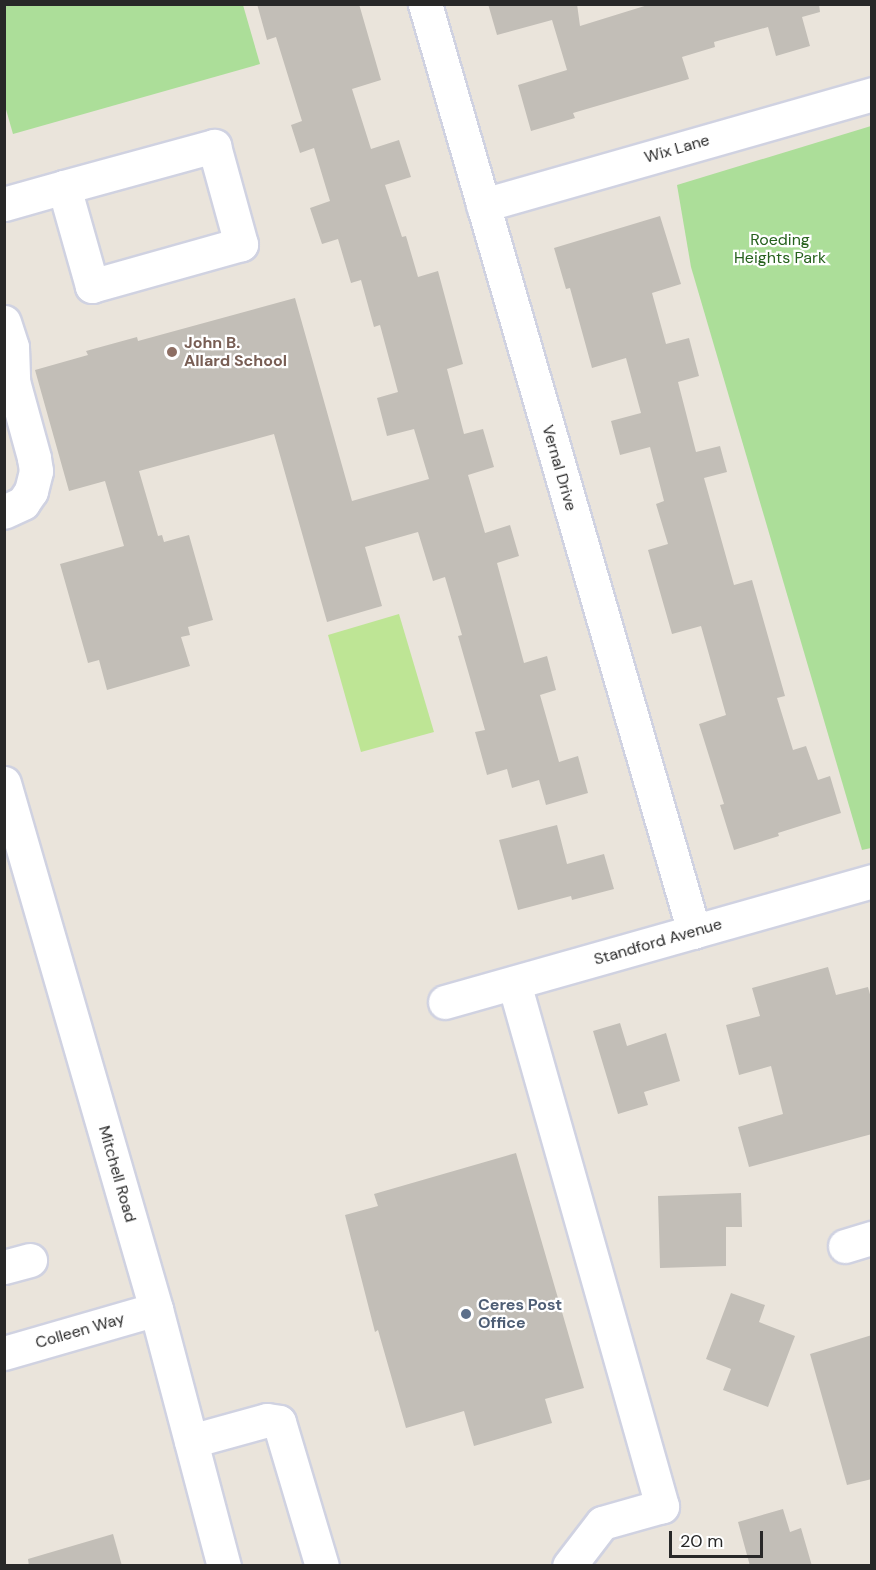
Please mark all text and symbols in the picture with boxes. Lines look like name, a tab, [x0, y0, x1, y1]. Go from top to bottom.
street label: Wix Lane	[642, 131, 712, 167]
park label: Roeding Heights Park	[734, 230, 826, 268]
place label: John B. Allard School	[184, 333, 287, 371]
marker: John B. Allard School	[165, 345, 179, 359]
street label: Vernal Drive	[538, 423, 580, 513]
street label: Standford Avenue	[592, 915, 724, 969]
street label: Mitchell Road	[94, 1124, 140, 1224]
place label: Ceres Post Office	[478, 1295, 562, 1333]
marker: Ceres Post Office	[459, 1307, 473, 1321]
street label: Colleen Way	[33, 1309, 127, 1353]
scale bar	[672, 1519, 766, 1557]
text: 20 m	[680, 1529, 723, 1553]

